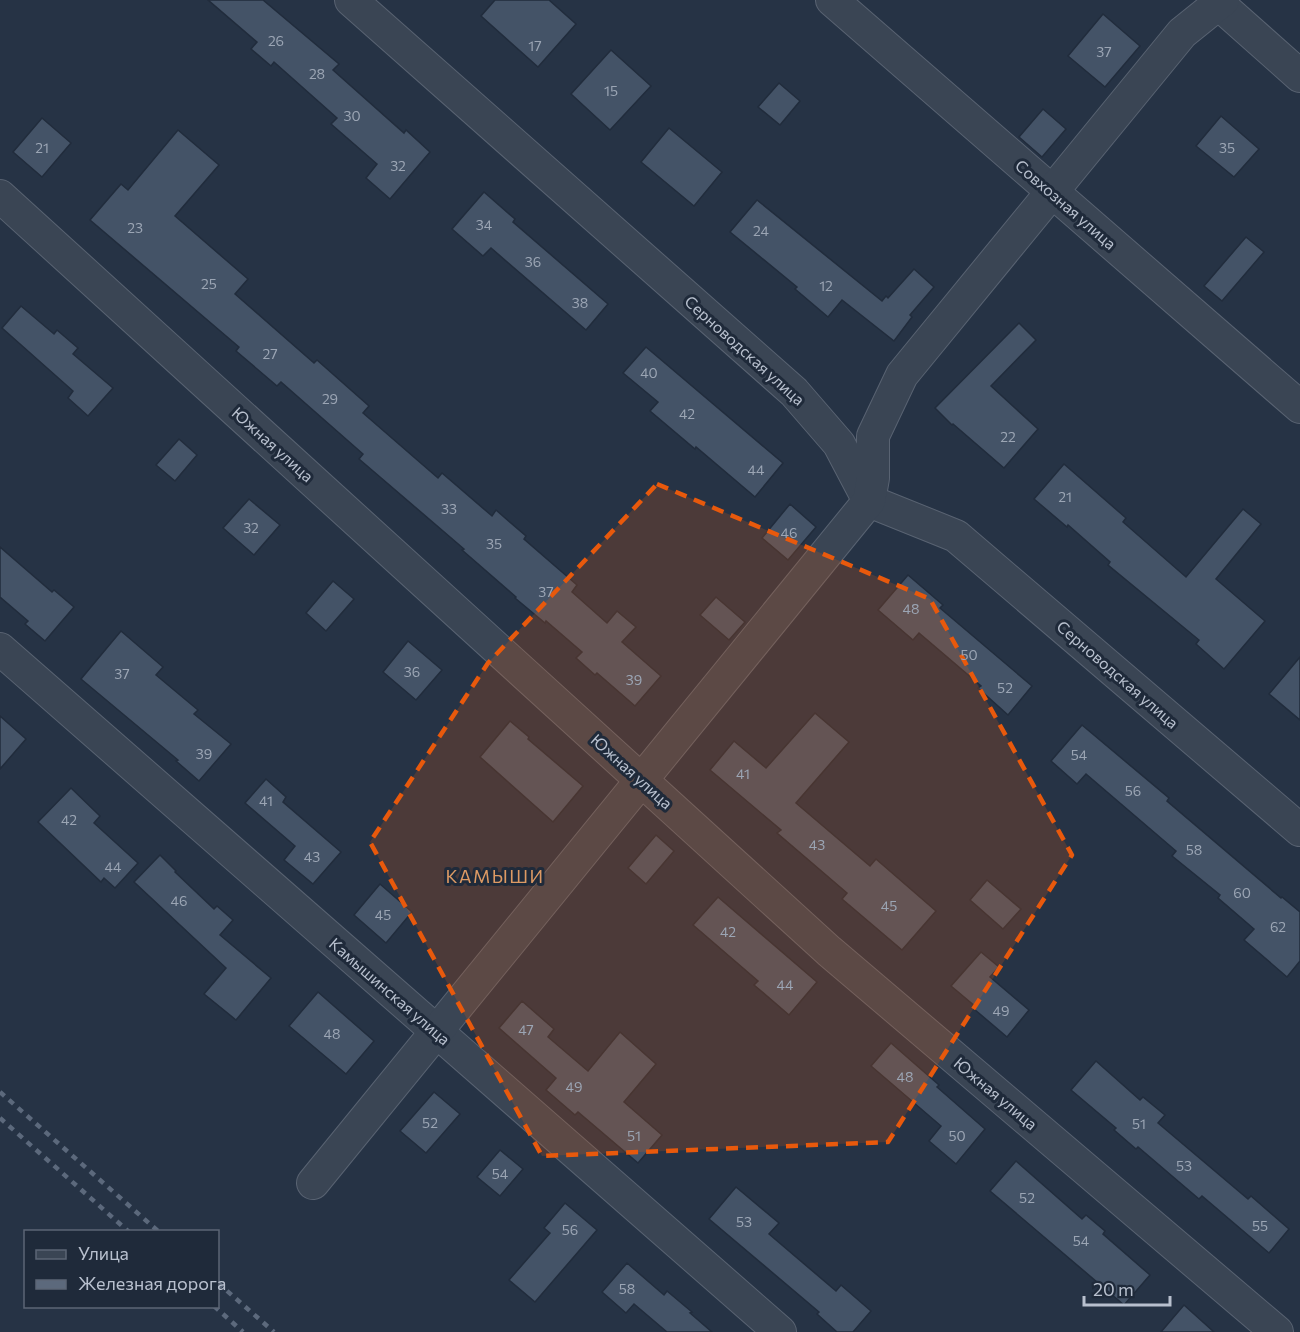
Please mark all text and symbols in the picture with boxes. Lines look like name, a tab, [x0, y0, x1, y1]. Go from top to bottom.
house number: 26	[268, 32, 284, 49]
house number: 17	[528, 37, 542, 54]
house number: 37	[1096, 43, 1112, 60]
house number: 28	[309, 65, 325, 82]
house number: 15	[604, 82, 618, 99]
house number: 30	[343, 107, 361, 124]
house number: 21	[35, 139, 49, 156]
house number: 35	[1219, 139, 1235, 156]
street label: Совхозная улица	[1012, 155, 1120, 253]
house number: 32	[390, 157, 406, 174]
house number: 34	[476, 216, 493, 233]
house number: 23	[127, 219, 143, 236]
house number: 24	[753, 222, 770, 239]
house number: 36	[525, 253, 541, 270]
house number: 25	[201, 275, 217, 292]
house number: 12	[819, 277, 833, 294]
street label: Серноводская улица	[681, 291, 809, 409]
house number: 38	[572, 294, 588, 311]
house number: 27	[262, 345, 278, 362]
house number: 40	[640, 364, 658, 381]
house number: 29	[322, 390, 338, 407]
street label: Южная улица	[228, 403, 318, 485]
house number: 42	[679, 405, 695, 422]
house number: 22	[1000, 428, 1016, 445]
house number: 44	[748, 461, 765, 478]
house number: 21	[1058, 488, 1072, 505]
house number: 33	[441, 500, 457, 517]
house number: 32	[243, 519, 259, 536]
house number: 46	[781, 524, 797, 541]
house number: 35	[486, 535, 502, 552]
house number: 37	[538, 583, 554, 600]
house number: 48	[903, 600, 919, 617]
street label: Серноводская улица	[1053, 616, 1183, 732]
house number: 50	[960, 646, 978, 663]
house number: 36	[404, 663, 420, 680]
house number: 37	[114, 665, 130, 682]
house number: 39	[626, 671, 642, 688]
house number: 52	[997, 679, 1013, 696]
street label: Южная улица	[587, 730, 677, 812]
house number: 39	[196, 745, 212, 762]
house number: 54	[1071, 746, 1088, 763]
house number: 41	[736, 765, 750, 782]
house number: 56	[1125, 782, 1141, 799]
house number: 41	[259, 792, 273, 809]
house number: 42	[61, 811, 77, 828]
house number: 43	[809, 836, 825, 853]
house number: 58	[1186, 841, 1202, 858]
house number: 43	[304, 848, 320, 865]
house number: 44	[105, 858, 122, 875]
district label: КАМЫШИ	[445, 865, 545, 887]
house number: 60	[1233, 884, 1251, 901]
house number: 46	[171, 892, 187, 909]
house number: 45	[881, 897, 897, 914]
house number: 45	[375, 906, 391, 923]
house number: 62	[1270, 918, 1286, 935]
house number: 42	[720, 923, 736, 940]
street label: Камышинская улица	[326, 933, 454, 1049]
house number: 44	[777, 976, 794, 993]
house number: 49	[993, 1002, 1009, 1019]
house number: 47	[518, 1021, 534, 1038]
house number: 48	[324, 1025, 340, 1042]
street label: Южная улица	[951, 1053, 1041, 1133]
house number: 48	[897, 1068, 913, 1085]
house number: 49	[566, 1078, 582, 1095]
house number: 52	[422, 1114, 438, 1131]
house number: 51	[1132, 1115, 1146, 1132]
house number: 51	[627, 1127, 641, 1144]
house number: 50	[948, 1127, 966, 1144]
house number: 53	[1176, 1157, 1192, 1174]
house number: 54	[492, 1165, 509, 1182]
house number: 52	[1019, 1189, 1035, 1206]
house number: 53	[736, 1213, 752, 1230]
house number: 55	[1252, 1217, 1268, 1234]
house number: 56	[562, 1221, 578, 1238]
legend	[24, 1230, 219, 1308]
house number: 54	[1073, 1232, 1090, 1249]
text: Улица	[78, 1242, 129, 1264]
scale bar	[1084, 1269, 1170, 1307]
text: Железная дорога	[78, 1272, 226, 1294]
text: 20 m	[1093, 1278, 1134, 1300]
house number: 58	[619, 1280, 635, 1297]

